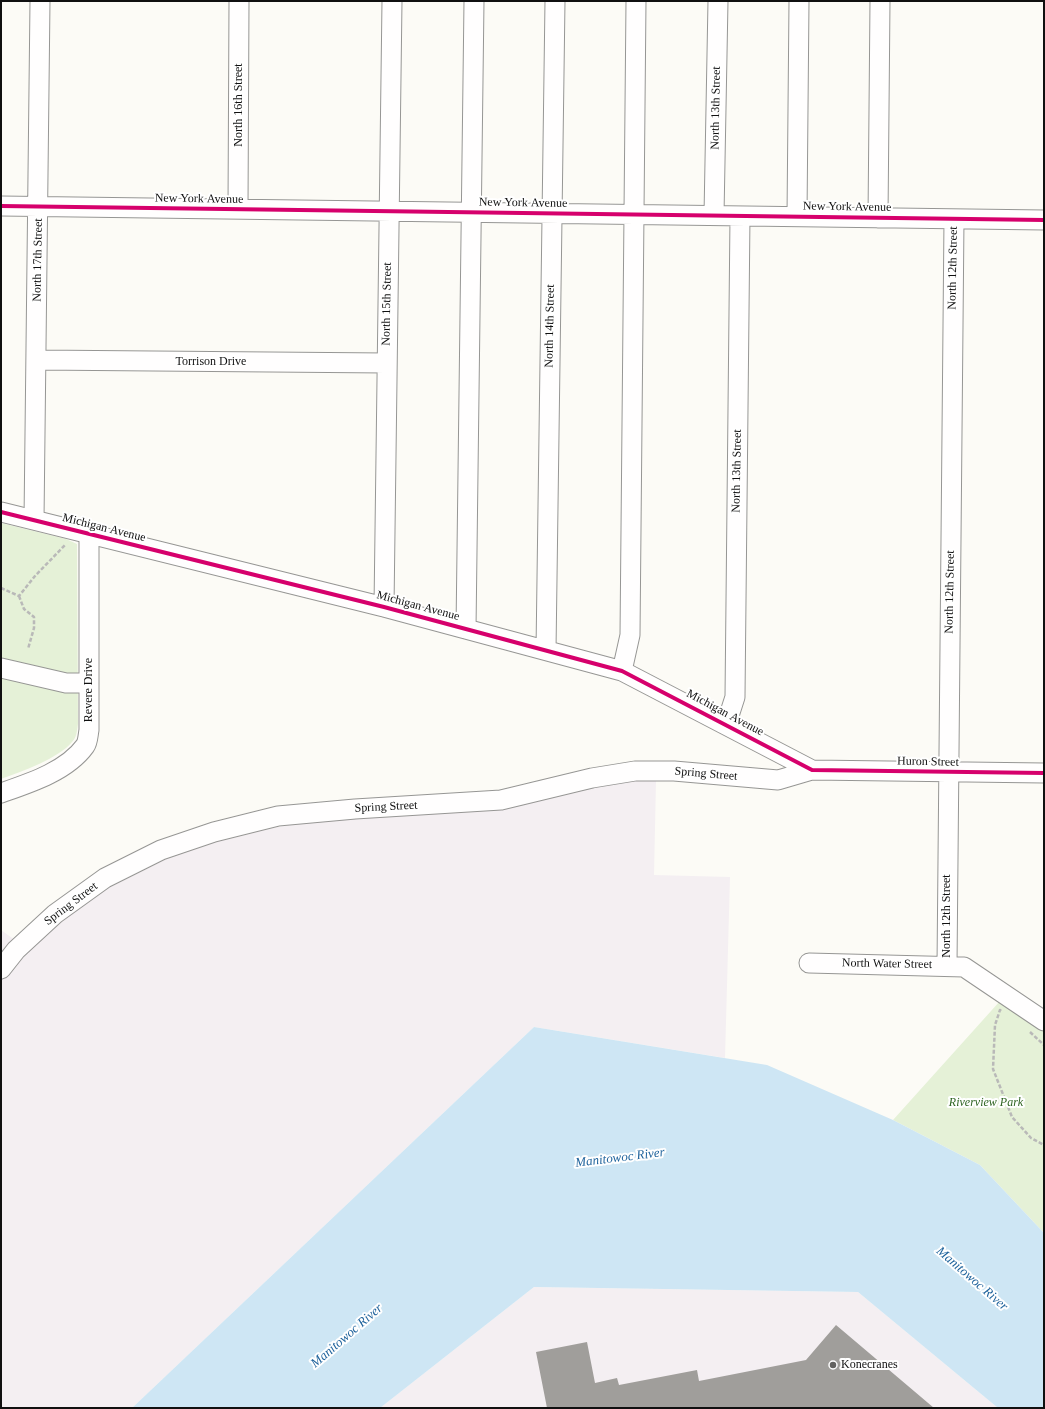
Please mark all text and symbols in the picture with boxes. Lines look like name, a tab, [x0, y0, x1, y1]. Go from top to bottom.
street label: North 16th Street	[232, 63, 246, 147]
street label: North 13th Street	[708, 66, 724, 150]
street label: New York Avenue	[155, 191, 243, 207]
street label: New York Avenue	[479, 195, 567, 211]
street label: New York Avenue	[803, 199, 891, 215]
street label: North 17th Street	[30, 218, 46, 302]
street label: North 12th Street	[945, 226, 961, 310]
street label: North 15th Street	[379, 262, 395, 346]
street label: North 14th Street	[542, 284, 558, 368]
street label: Torrison Drive	[176, 355, 246, 369]
street label: North 13th Street	[729, 429, 745, 513]
street label: Michigan Avenue	[61, 511, 147, 545]
street label: North 12th Street	[942, 550, 958, 634]
street label: Michigan Avenue	[375, 588, 461, 624]
street label: Revere Drive	[82, 658, 96, 722]
street label: Michigan Avenue	[684, 687, 766, 739]
street label: Huron Street	[897, 754, 959, 770]
street label: Spring Street	[674, 764, 738, 784]
street label: Spring Street	[354, 798, 418, 816]
street label: North 12th Street	[940, 874, 954, 958]
street label: Spring Street	[42, 879, 100, 929]
street label: North Water Street	[842, 956, 932, 972]
park label: Riverview Park	[949, 1096, 1023, 1110]
water label: Manitowoc River	[574, 1145, 666, 1171]
water label: Manitowoc River	[933, 1244, 1011, 1314]
water label: Manitowoc River	[308, 1301, 386, 1371]
place label: Konecranes	[841, 1358, 898, 1372]
marker: Konecranes	[828, 1360, 838, 1370]

